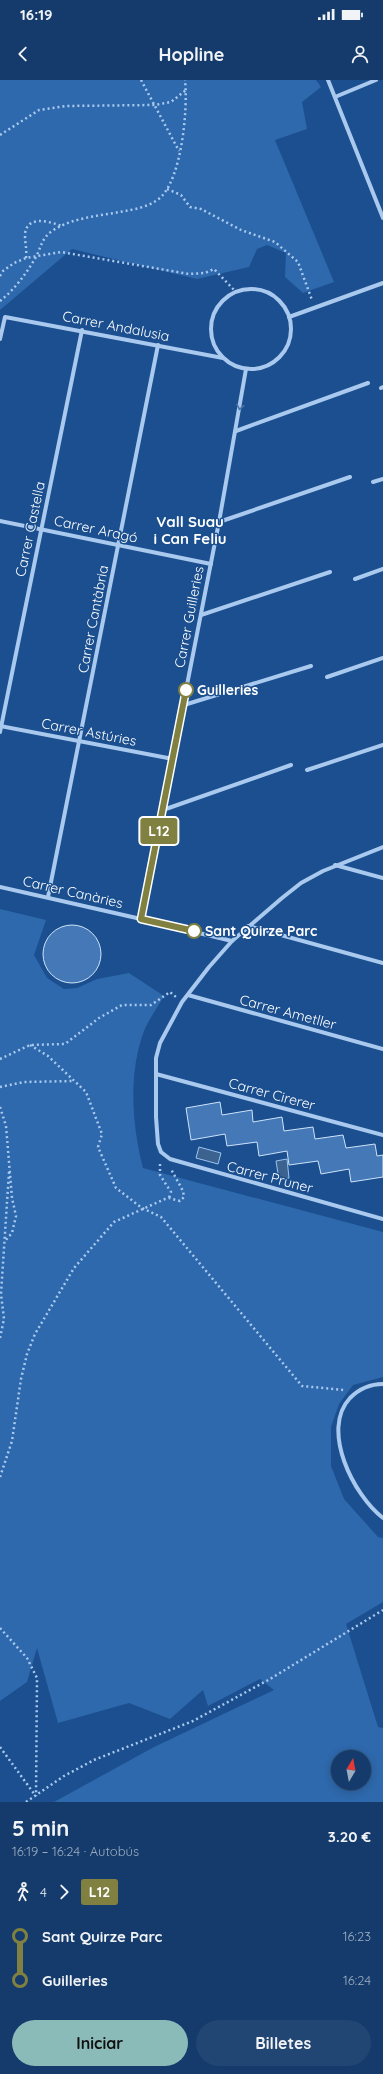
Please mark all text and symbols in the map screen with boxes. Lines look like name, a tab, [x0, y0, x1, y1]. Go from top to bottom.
text: 16:19	[20, 5, 53, 24]
icon: back	[12, 43, 34, 65]
text: Hopline	[159, 43, 224, 66]
icon: person	[349, 43, 371, 65]
street label: Carrer Andalusia	[61, 307, 171, 345]
one-way arrow	[236, 404, 244, 410]
street label: Carrer Castella	[11, 480, 49, 578]
street label: Carrer Aragó	[52, 511, 140, 547]
district label: Vall Suau i Can Feliu	[153, 512, 227, 548]
street label: Carrer Cantàbria	[74, 564, 112, 674]
street label: Carrer Guilleries	[170, 565, 208, 669]
place label: Guilleries	[197, 681, 259, 699]
marker: Guilleries	[178, 682, 194, 698]
street label: Carrer Astúries	[40, 714, 138, 750]
line badge: L12	[136, 818, 182, 844]
text: L12	[148, 822, 170, 840]
street label: Carrer Canàries	[21, 872, 125, 912]
place label: Sant Quirze Parc	[205, 922, 317, 940]
marker: Sant Quirze Parc	[186, 923, 202, 939]
street label: Carrer Ametller	[238, 990, 339, 1034]
street label: Carrer Cirerer	[227, 1074, 318, 1114]
street label: Carrer Pruner	[225, 1157, 316, 1197]
north arrow	[331, 1750, 371, 1790]
map controls	[331, 1750, 371, 1790]
text: 5 min	[12, 1814, 69, 1842]
text: 3.20 €	[328, 1827, 371, 1846]
text: 16:19 – 16:24 · Autobús	[12, 1843, 139, 1859]
icon: walk	[12, 1881, 34, 1903]
icon: forward	[53, 1881, 75, 1903]
text: L12	[89, 1883, 110, 1901]
text: 4	[40, 1884, 47, 1900]
text: Sant Quirze Parc	[42, 1927, 162, 1946]
text: 16:23	[343, 1928, 371, 1944]
text: Guilleries	[42, 1971, 108, 1990]
text: 16:24	[343, 1972, 371, 1988]
button: Iniciar	[12, 2020, 188, 2066]
button: Billetes	[196, 2020, 371, 2066]

